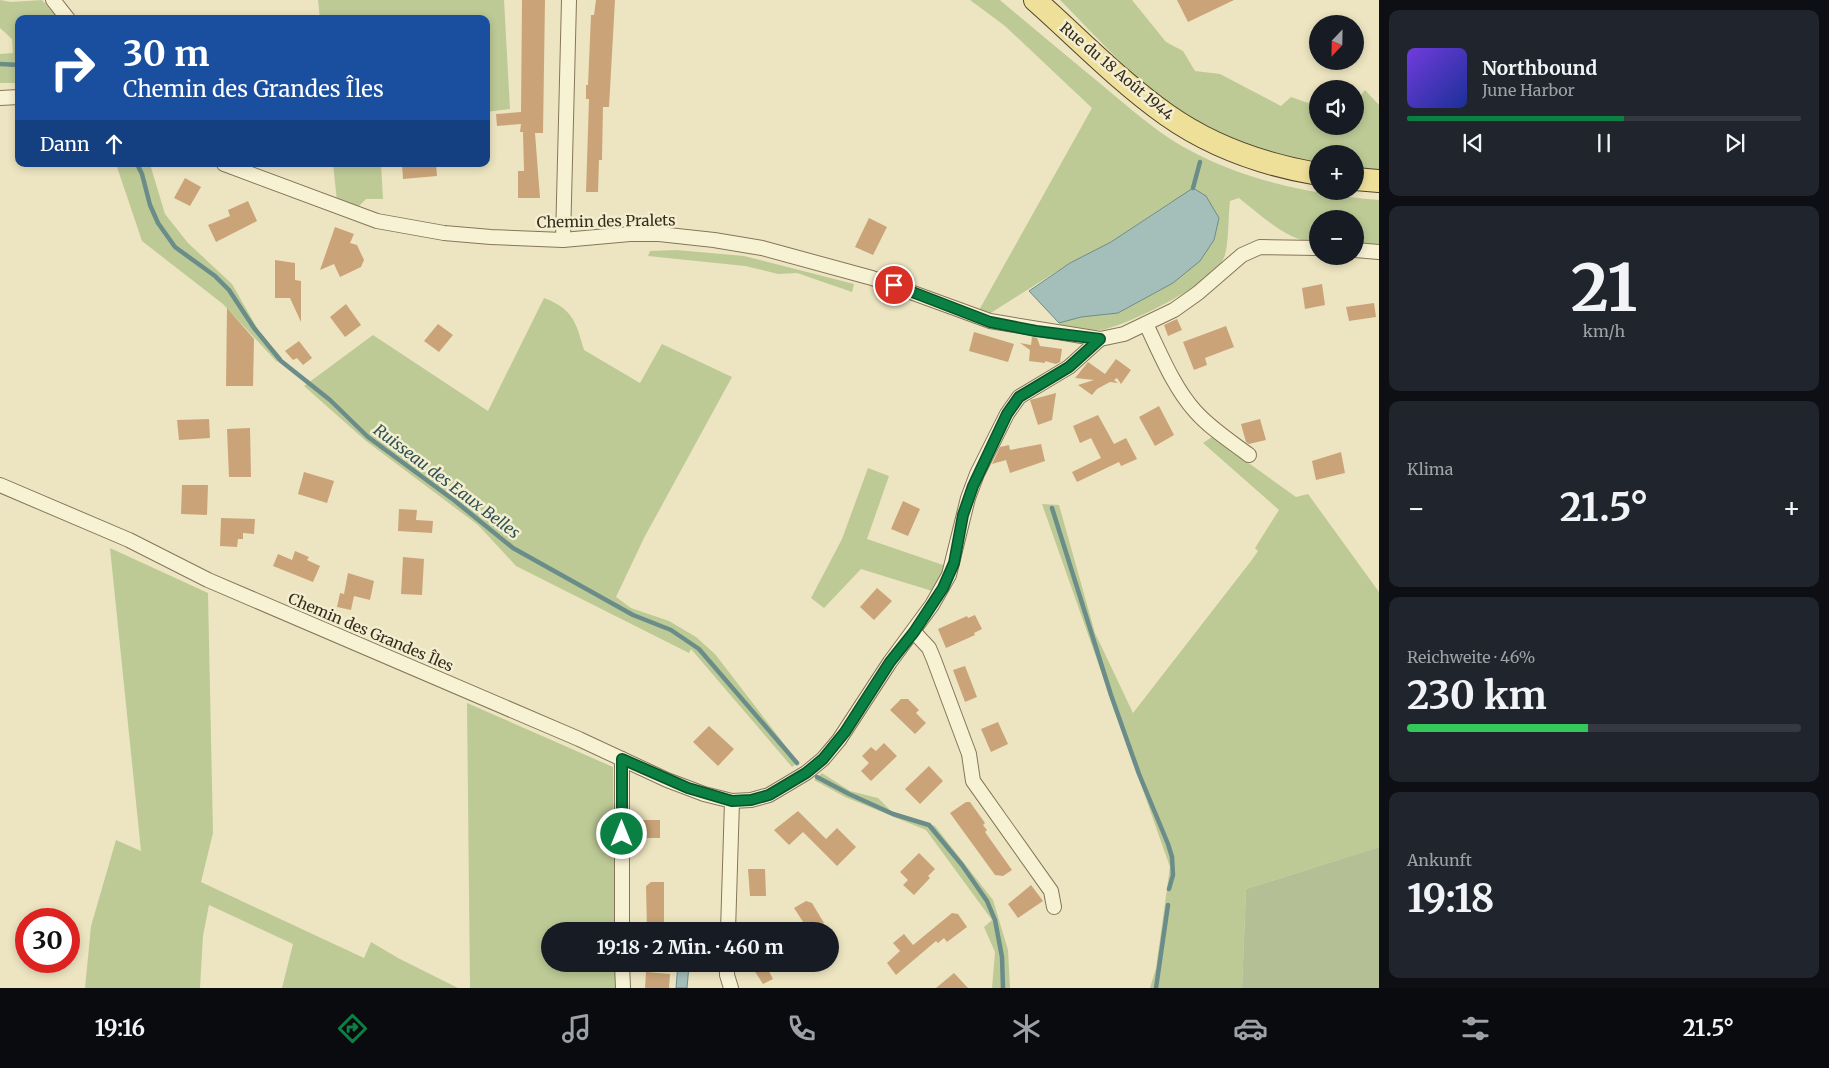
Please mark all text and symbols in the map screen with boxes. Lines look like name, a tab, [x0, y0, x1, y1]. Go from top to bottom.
north arrow	[1309, 15, 1364, 70]
map controls	[1309, 15, 1364, 265]
street label: Rue du 18 Août 1944	[1056, 18, 1178, 124]
text: 30 m	[123, 32, 209, 76]
icon: right	[40, 35, 105, 100]
text: Northbound	[1482, 56, 1597, 80]
text: Chemin des Grandes Îles	[123, 75, 384, 103]
button: sound	[1309, 80, 1364, 135]
text: June Harbor	[1482, 80, 1575, 100]
icon: previous	[1459, 129, 1487, 157]
icon: pause	[1590, 129, 1618, 157]
icon: next	[1721, 129, 1749, 157]
icon: ahead	[100, 130, 128, 158]
text: Dann	[40, 132, 90, 156]
button: +	[1309, 145, 1364, 200]
street label: Chemin des Pralets	[536, 210, 676, 232]
button: −	[1309, 210, 1364, 265]
text: 21	[1571, 247, 1637, 329]
pin	[873, 264, 915, 306]
icon: arrive	[880, 271, 908, 299]
text: km/h	[1583, 321, 1625, 341]
water label: Ruisseau des Eaux Belles	[370, 419, 524, 543]
text: Klima	[1407, 459, 1453, 479]
text: 21.5°	[1560, 484, 1648, 531]
text: −	[1407, 490, 1426, 526]
text: +	[1782, 490, 1801, 526]
street label: Chemin des Grandes Îles	[285, 588, 457, 675]
text: Reichweite · 46%	[1407, 647, 1535, 667]
text: 230 km	[1407, 672, 1547, 719]
position arrow	[595, 807, 647, 859]
text: Ankunft	[1407, 850, 1472, 870]
text: 19:18	[1407, 875, 1494, 922]
speed limit sign: 30	[15, 908, 80, 973]
text: 19:18 · 2 Min. · 460 m	[596, 935, 784, 959]
icon: directions	[335, 1011, 370, 1046]
icon: music	[559, 1011, 594, 1046]
icon: phone	[784, 1011, 819, 1046]
icon: climate	[1009, 1011, 1044, 1046]
icon: car	[1233, 1011, 1268, 1046]
icon: filters	[1458, 1011, 1493, 1046]
text: 19:16	[95, 1014, 145, 1042]
text: 21.5°	[1683, 1014, 1734, 1042]

